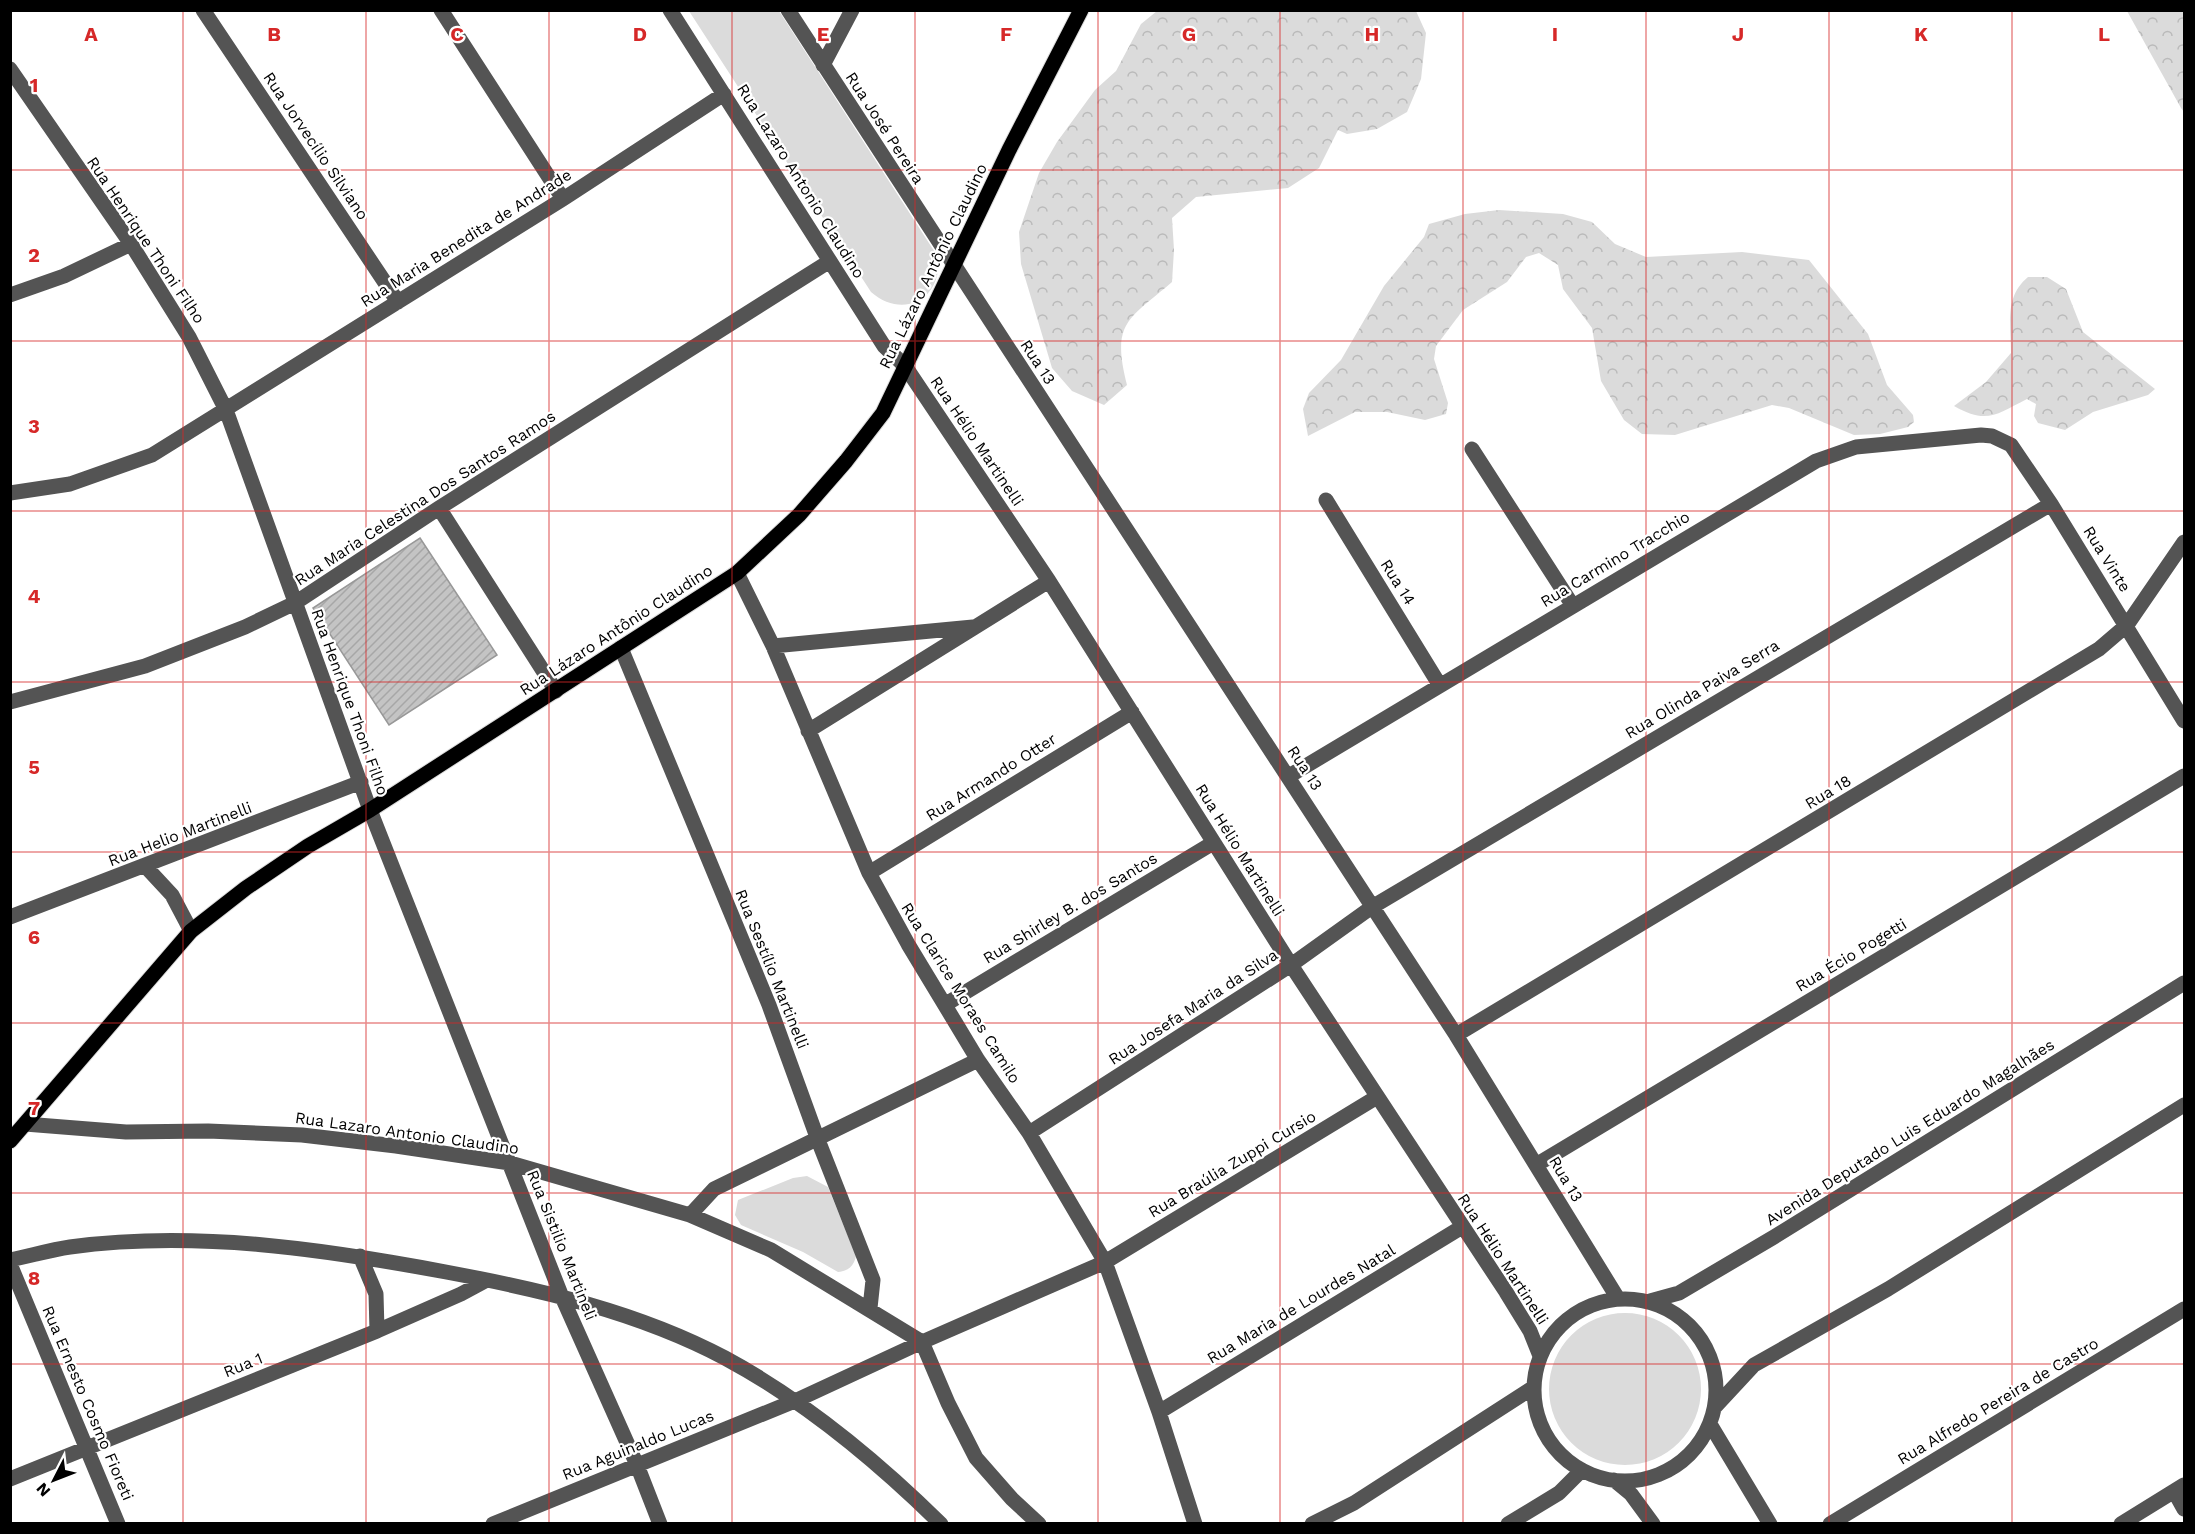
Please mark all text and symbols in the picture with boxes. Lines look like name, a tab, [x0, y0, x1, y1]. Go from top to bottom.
text: A	[84, 22, 98, 46]
text: B	[267, 22, 281, 46]
text: C	[450, 22, 464, 46]
text: D	[633, 22, 647, 46]
text: E	[817, 22, 829, 46]
text: F	[1000, 22, 1012, 46]
text: G	[1182, 22, 1196, 46]
text: H	[1365, 22, 1379, 46]
text: I	[1552, 22, 1558, 46]
text: J	[1732, 22, 1744, 46]
text: K	[1914, 22, 1928, 46]
text: L	[2098, 22, 2110, 46]
street label: Rua Jorvecílio Silviano	[259, 68, 373, 224]
street label: Rua José Pereira	[842, 68, 928, 188]
text: 1	[30, 73, 38, 97]
street label: Rua Lazaro Antonio Claudino	[733, 80, 869, 282]
street label: Rua Henrique Thoni Filho	[83, 153, 209, 327]
street label: Rua Lázaro Antônio Claudino	[875, 160, 991, 372]
street label: Rua Maria Benedita de Andrade	[357, 165, 575, 311]
text: 2	[28, 243, 40, 267]
street label: Rua 13	[1016, 336, 1060, 388]
street label: Rua Hélio Martinelli	[927, 373, 1027, 509]
street label: Rua Maria Celestina Dos Santos Ramos	[291, 406, 559, 590]
text: 3	[28, 414, 40, 438]
street label: Rua Carmino Tracchio	[1537, 507, 1693, 611]
street label: Rua Vinte	[2079, 522, 2135, 596]
street label: Rua 14	[1377, 556, 1419, 608]
street label: Rua Lázaro Antônio Claudino	[516, 561, 716, 699]
text: 4	[28, 584, 41, 608]
street label: Rua Henrique Thoni Filho	[307, 606, 393, 798]
street label: Rua Olinda Paiva Serra	[1622, 635, 1782, 743]
street label: Rua Armando Otter	[922, 729, 1060, 825]
street label: Rua 13	[1283, 742, 1327, 794]
text: 5	[28, 755, 40, 779]
street label: Rua 18	[1802, 771, 1854, 813]
street label: Rua Hélio Martinelli	[1192, 780, 1288, 920]
street label: Rua Helio Martinelli	[105, 798, 255, 870]
street label: Rua Shirley B. dos Santos	[979, 848, 1161, 968]
street label: Rua Sestílio Martinelli	[731, 886, 813, 1052]
street label: Rua Clarice Moraes Camilo	[897, 899, 1025, 1087]
street label: Rua Écio Pogetti	[1792, 914, 1910, 996]
text: 6	[28, 925, 40, 949]
street label: Rua Josefa Maria da Silva	[1105, 945, 1281, 1069]
street label: Avenida Deputado Luis Eduardo Magalhães	[1762, 1035, 2058, 1229]
text: 7	[28, 1096, 40, 1120]
street label: Rua Braúlia Zuppi Cursio	[1145, 1106, 1319, 1222]
street label: Rua Lazaro Antonio Claudino	[294, 1108, 520, 1158]
street label: Rua 13	[1545, 1153, 1587, 1205]
street label: Rua Sistilio Martineli	[523, 1167, 601, 1323]
street label: Rua Hélio Martinelli	[1454, 1190, 1552, 1328]
street label: Rua Maria de Lourdes Natal	[1204, 1240, 1399, 1368]
text: 8	[28, 1266, 40, 1290]
street label: Rua Ernesto Cosmo Fioreti	[38, 1303, 138, 1503]
street label: Rua Alfredo Pereira de Castro	[1894, 1333, 2102, 1469]
street label: Rua 1	[221, 1349, 265, 1381]
street label: Rua Aguinaldo Lucas	[559, 1406, 717, 1484]
north arrow	[24, 1450, 84, 1510]
text: N	[32, 1479, 54, 1500]

